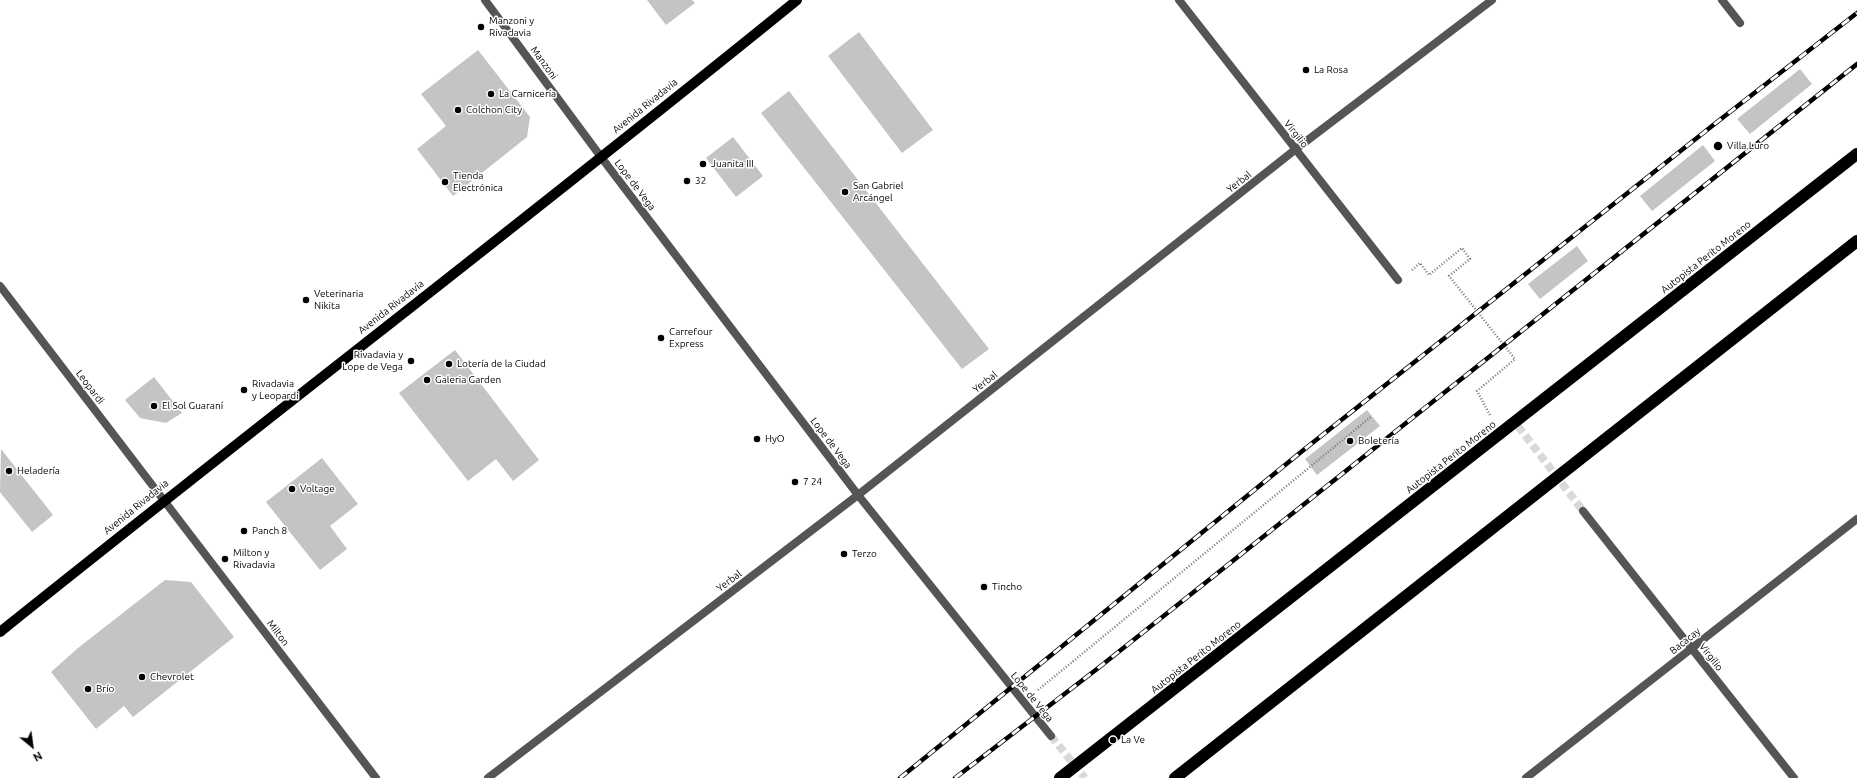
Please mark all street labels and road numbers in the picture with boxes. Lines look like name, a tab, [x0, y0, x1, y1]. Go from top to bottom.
street label: Manzoni	[528, 44, 560, 82]
street label: Avenida Rivadavia	[610, 76, 680, 136]
street label: Virgilio	[1281, 118, 1311, 150]
street label: Lope de Vega	[612, 157, 658, 213]
street label: Yerbal	[1224, 169, 1254, 195]
street label: Autopista Perito Moreno	[1659, 218, 1753, 296]
street label: Avenida Rivadavia	[356, 278, 426, 336]
street label: Leopardi	[73, 368, 107, 406]
street label: Yerbal	[970, 369, 1000, 395]
street label: Lope de Vega	[808, 415, 854, 471]
street label: Autopista Perito Moreno	[1404, 418, 1498, 496]
street label: Avenida Rivadavia	[101, 477, 171, 537]
street label: Yerbal	[714, 568, 744, 594]
street label: Milton	[264, 618, 292, 648]
street label: Autopista Perito Moreno	[1149, 618, 1243, 696]
street label: Bacacay	[1667, 625, 1703, 657]
street label: Virgilio	[1697, 641, 1725, 673]
street label: Lope de Vega	[1008, 670, 1056, 724]

